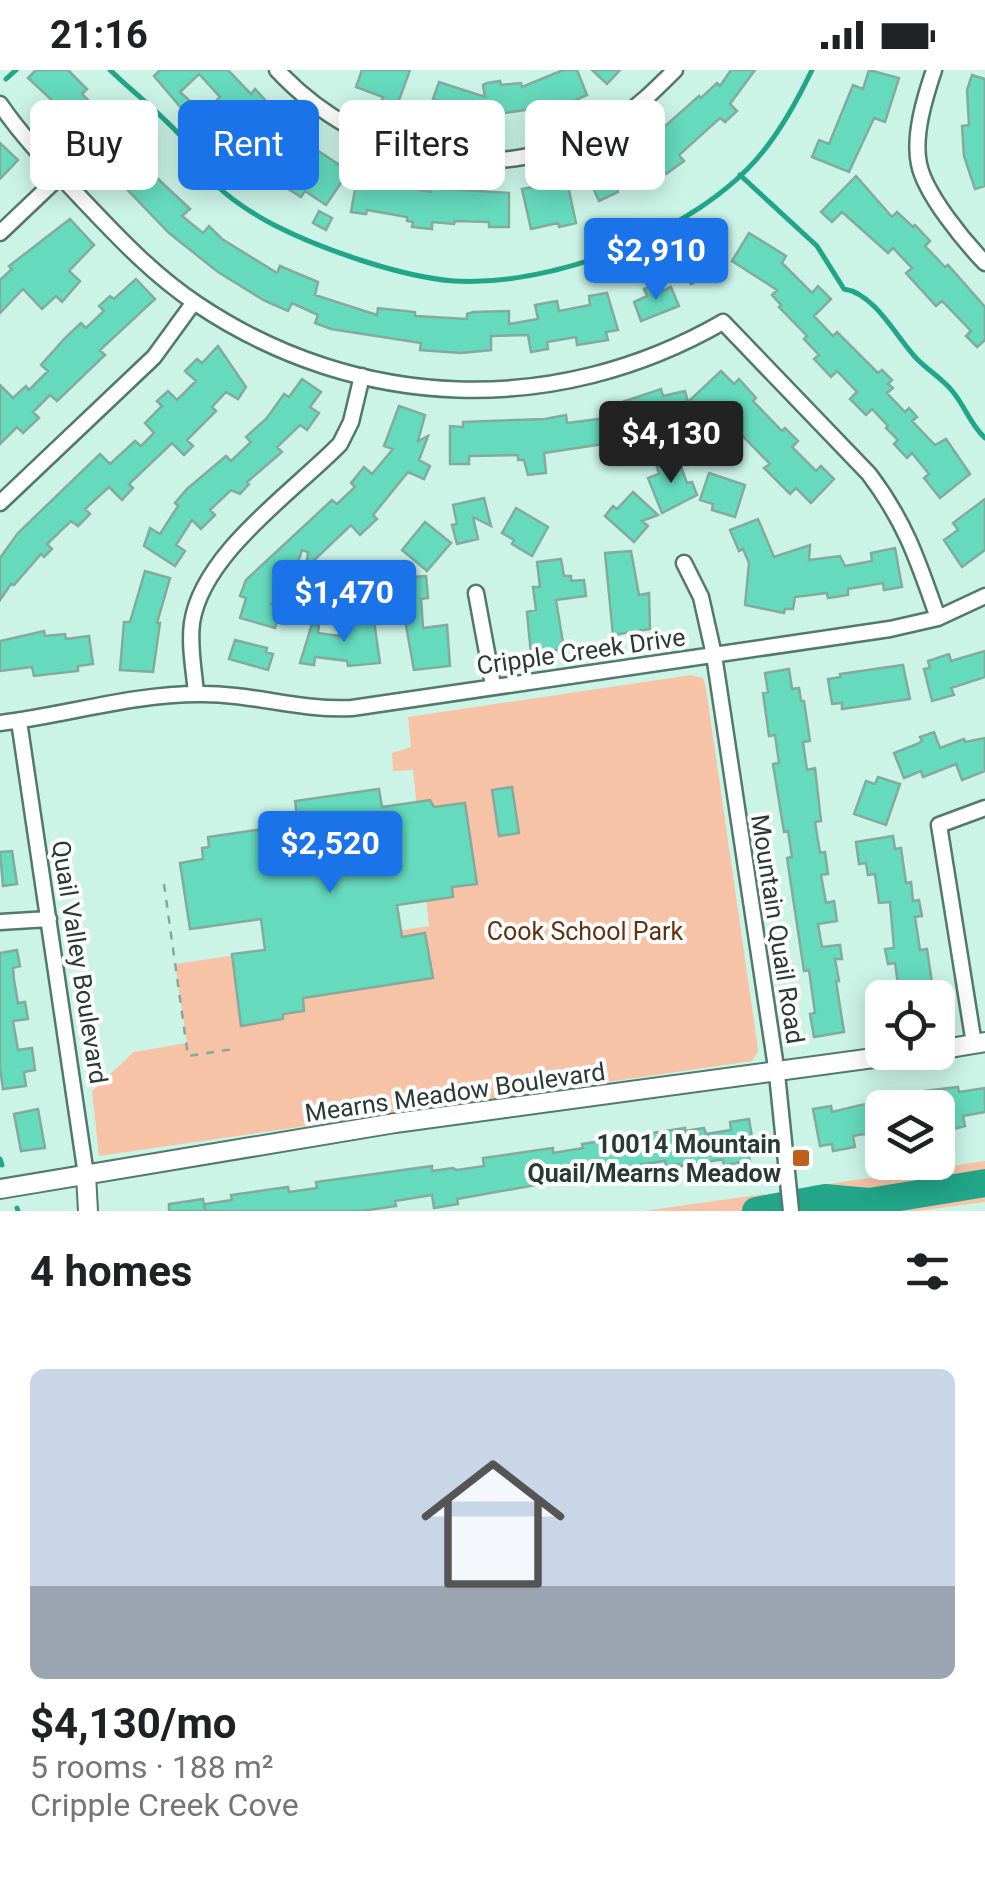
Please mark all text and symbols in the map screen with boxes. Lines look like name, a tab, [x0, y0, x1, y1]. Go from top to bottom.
text: 21:16	[50, 13, 148, 57]
chip: Buy	[30, 100, 158, 190]
chip: Rent	[178, 100, 319, 190]
chip: Filters	[339, 100, 505, 190]
chip: New	[525, 100, 665, 190]
pin: $2,910	[575, 218, 737, 303]
text: $2,910	[606, 231, 706, 269]
pin: $4,130	[590, 401, 752, 486]
text: $4,130	[621, 414, 721, 452]
pin: $1,470	[263, 560, 425, 645]
text: $1,470	[294, 573, 394, 611]
street label: Cripple Creek Drive	[475, 622, 687, 681]
pin: $2,520	[249, 811, 411, 896]
street label: Mountain Quail Road	[745, 812, 810, 1046]
text: $2,520	[280, 824, 380, 862]
street label: Quail Valley Boulevard	[46, 838, 113, 1086]
park label: Cook School Park	[487, 917, 684, 946]
map controls	[865, 980, 955, 1180]
button: locate	[865, 980, 955, 1070]
street label: Mearns Meadow Boulevard	[303, 1057, 607, 1128]
button: layers	[865, 1090, 955, 1180]
place label: 10014 Mountain Quail/Mearns Meadow	[528, 1130, 781, 1188]
marker: 10014 Mountain Quail/Mearns Meadow	[790, 1147, 812, 1169]
icon: filters	[900, 1244, 955, 1299]
text: 4 homes	[30, 1247, 192, 1296]
icon: home	[403, 1434, 583, 1614]
text: $4,130/mo	[30, 1699, 237, 1748]
text: 5 rooms · 188 m²	[30, 1748, 273, 1786]
text: Cripple Creek Cove	[30, 1786, 299, 1824]

